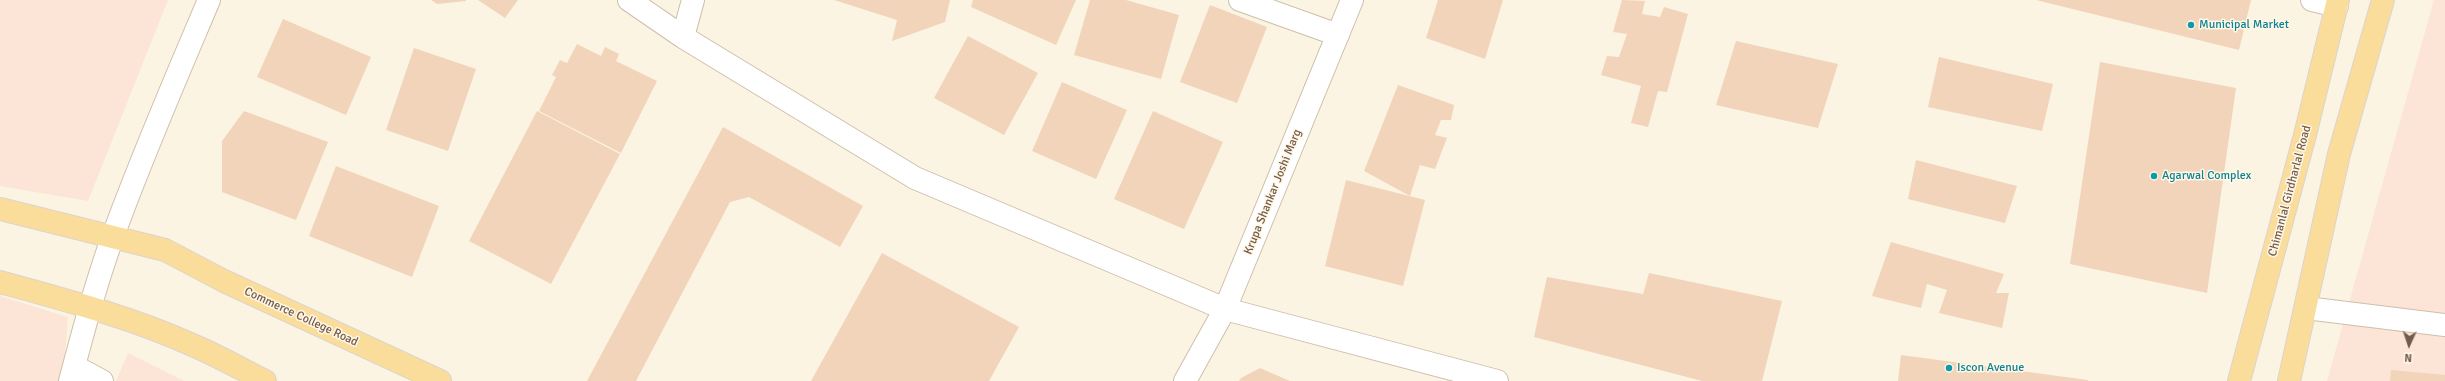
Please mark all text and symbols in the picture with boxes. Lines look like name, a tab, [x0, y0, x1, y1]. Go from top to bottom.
place label: Municipal Market	[2199, 18, 2289, 32]
marker: Municipal Market	[2186, 20, 2196, 30]
street label: Chimanlal Girdharlal Road	[2266, 124, 2314, 258]
street label: Krupa Shankar Joshi Marg	[1241, 127, 1305, 257]
place label: Agarwal Complex	[2162, 169, 2251, 183]
marker: Agarwal Complex	[2149, 171, 2159, 181]
street label: Commerce College Road	[242, 284, 360, 350]
north arrow	[2389, 325, 2429, 365]
text: N	[2404, 351, 2413, 364]
place label: Iscon Avenue	[1957, 361, 2024, 375]
marker: Iscon Avenue	[1944, 363, 1954, 373]

